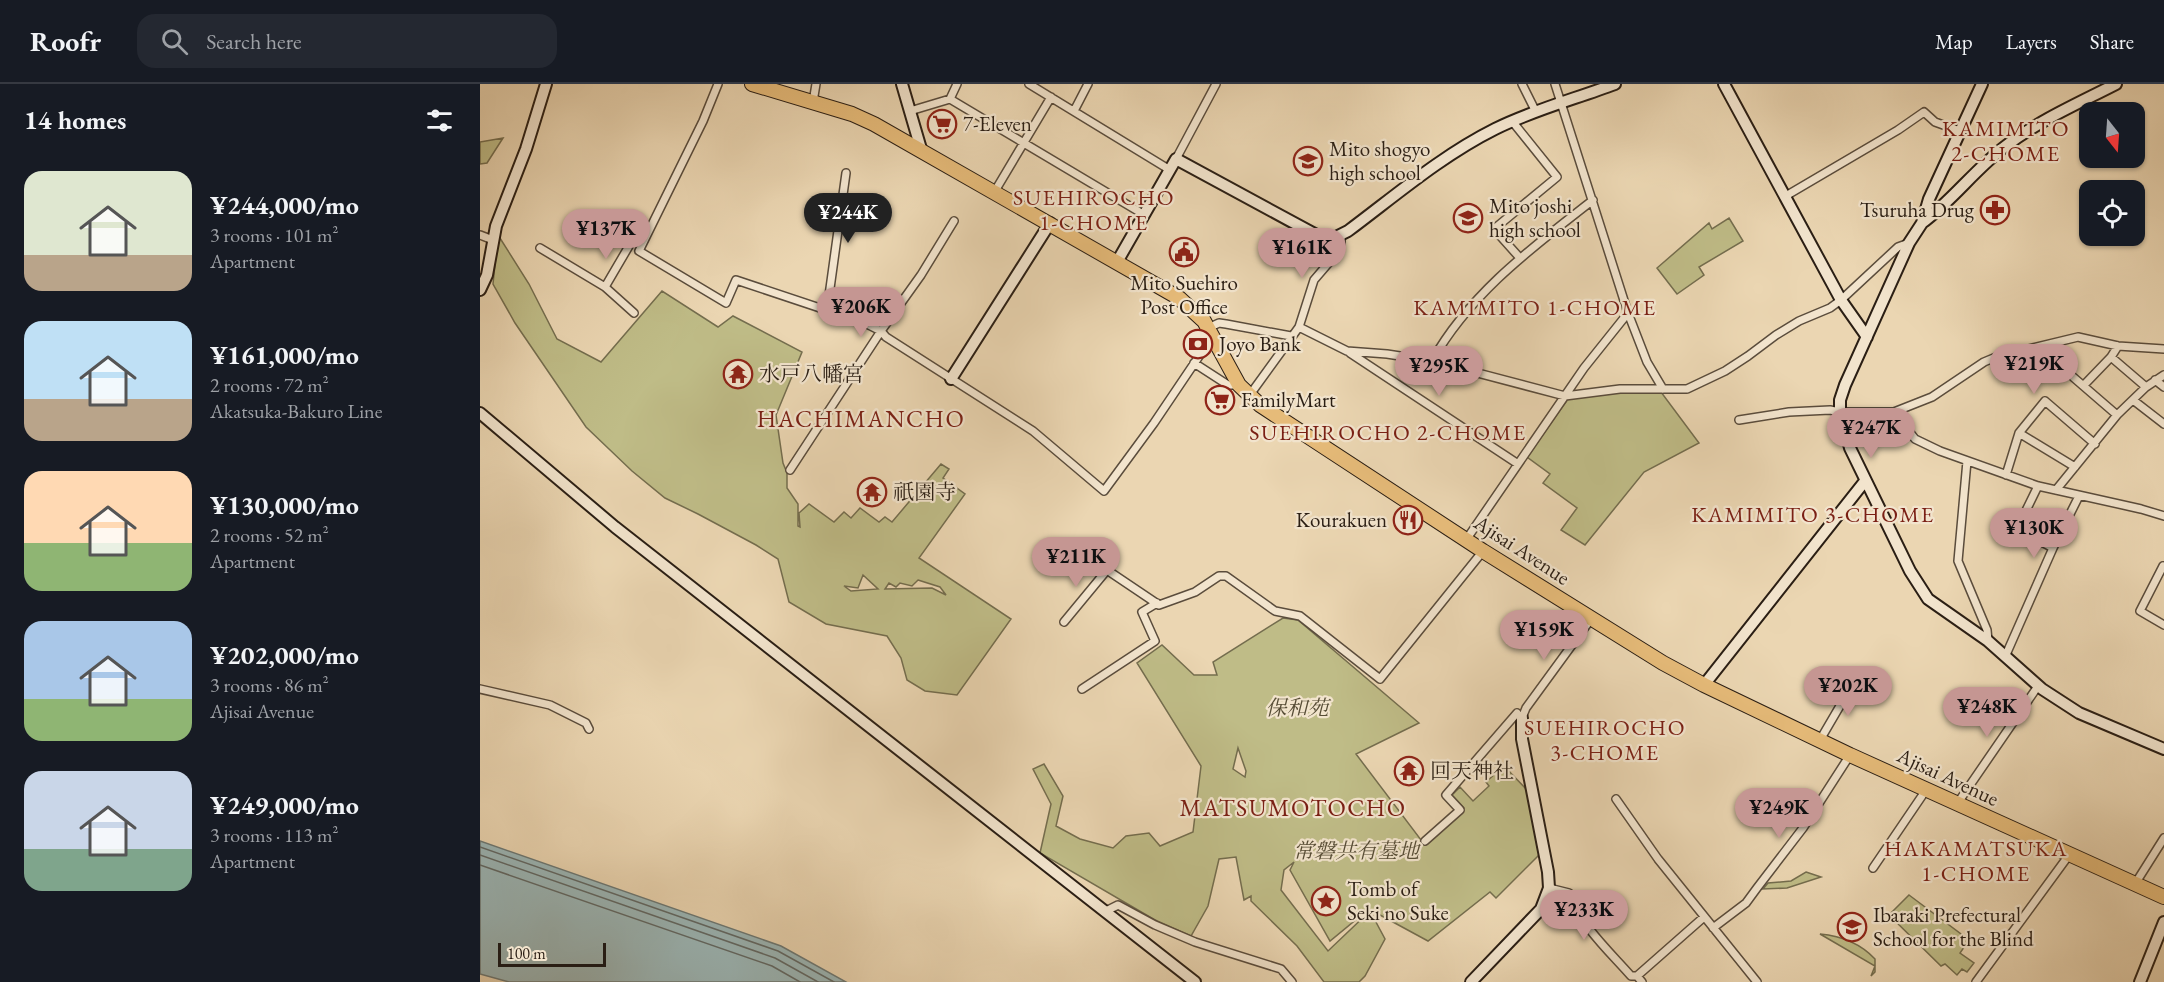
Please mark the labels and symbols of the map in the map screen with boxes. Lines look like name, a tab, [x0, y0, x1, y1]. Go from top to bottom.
north arrow	[2079, 102, 2145, 168]
supermarket icon: 7-Eleven	[926, 108, 958, 140]
place label: 7-Eleven	[963, 110, 1032, 137]
district label: KAMIMITO 2-CHOME	[1942, 114, 2070, 168]
place label: Mito shogyo high school	[1329, 135, 1430, 186]
school or university icon: Mito shogyo high school	[1292, 145, 1324, 177]
district label: SUEHIROCHO 1-CHOME	[1013, 183, 1175, 237]
place label: Mito joshi high school	[1489, 192, 1581, 243]
pin: ¥244K	[806, 193, 890, 244]
pharmacy icon: Tsuruha Drug	[1979, 194, 2011, 226]
place label: Tsuruha Drug	[1860, 196, 1975, 223]
school or university icon: Mito joshi high school	[1452, 202, 1484, 234]
pin: ¥137K	[564, 209, 648, 260]
pin: ¥161K	[1260, 228, 1344, 279]
public building icon: Mito Suehiro Post Office	[1168, 236, 1200, 268]
place label: Mito Suehiro Post Office	[1130, 269, 1238, 320]
pin: ¥206K	[819, 287, 903, 338]
district label: KAMIMITO 1-CHOME	[1413, 293, 1657, 322]
bank icon: Joyo Bank	[1182, 328, 1214, 360]
place label: Joyo Bank	[1217, 330, 1302, 357]
pin: ¥219K	[1992, 344, 2076, 395]
pin: ¥295K	[1397, 346, 1481, 397]
temple icon: 水戸八幡宮	[722, 358, 754, 390]
place label: 水戸八幡宮	[759, 360, 864, 387]
supermarket icon: FamilyMart	[1204, 384, 1236, 416]
place label: FamilyMart	[1241, 386, 1336, 413]
district label: HACHIMANCHO	[757, 403, 965, 434]
pin: ¥247K	[1829, 408, 1913, 459]
district label: SUEHIROCHO 2-CHOME	[1249, 418, 1527, 447]
temple icon: 祇園寺	[856, 476, 888, 508]
place label: 祇園寺	[893, 478, 956, 505]
district label: KAMIMITO 3-CHOME	[1691, 500, 1935, 529]
restaurant icon: Kourakuen	[1392, 504, 1424, 536]
place label: Kourakuen	[1296, 506, 1387, 533]
street label: Ajisai Avenue	[1468, 508, 1575, 591]
pin: ¥130K	[1992, 508, 2076, 559]
pin: ¥211K	[1034, 537, 1118, 588]
pin: ¥159K	[1502, 610, 1586, 661]
pin: ¥202K	[1806, 666, 1890, 717]
pin: ¥248K	[1945, 687, 2029, 738]
park label: 保和苑	[1266, 694, 1331, 721]
district label: SUEHIROCHO 3-CHOME	[1524, 713, 1686, 767]
street label: Ajisai Avenue	[1892, 741, 2003, 812]
temple icon: 回天神社	[1393, 755, 1425, 787]
place label: 回天神社	[1430, 757, 1514, 784]
pin: ¥249K	[1737, 788, 1821, 839]
district label: MATSUMOTOCHO	[1179, 792, 1407, 823]
district label: HAKAMATSUKA 1-CHOME	[1884, 834, 2068, 888]
park label: 常磐共有墓地	[1293, 837, 1421, 864]
place label: Tomb of Seki no Suke	[1347, 875, 1449, 926]
place icon: Tomb of Seki no Suke	[1310, 885, 1342, 917]
pin: ¥233K	[1542, 890, 1626, 941]
place label: Ibaraki Prefectural School for the Blind	[1873, 901, 2034, 952]
school or university icon: Ibaraki Prefectural School for the Blind	[1836, 911, 1868, 943]
scale bar	[498, 940, 606, 968]

